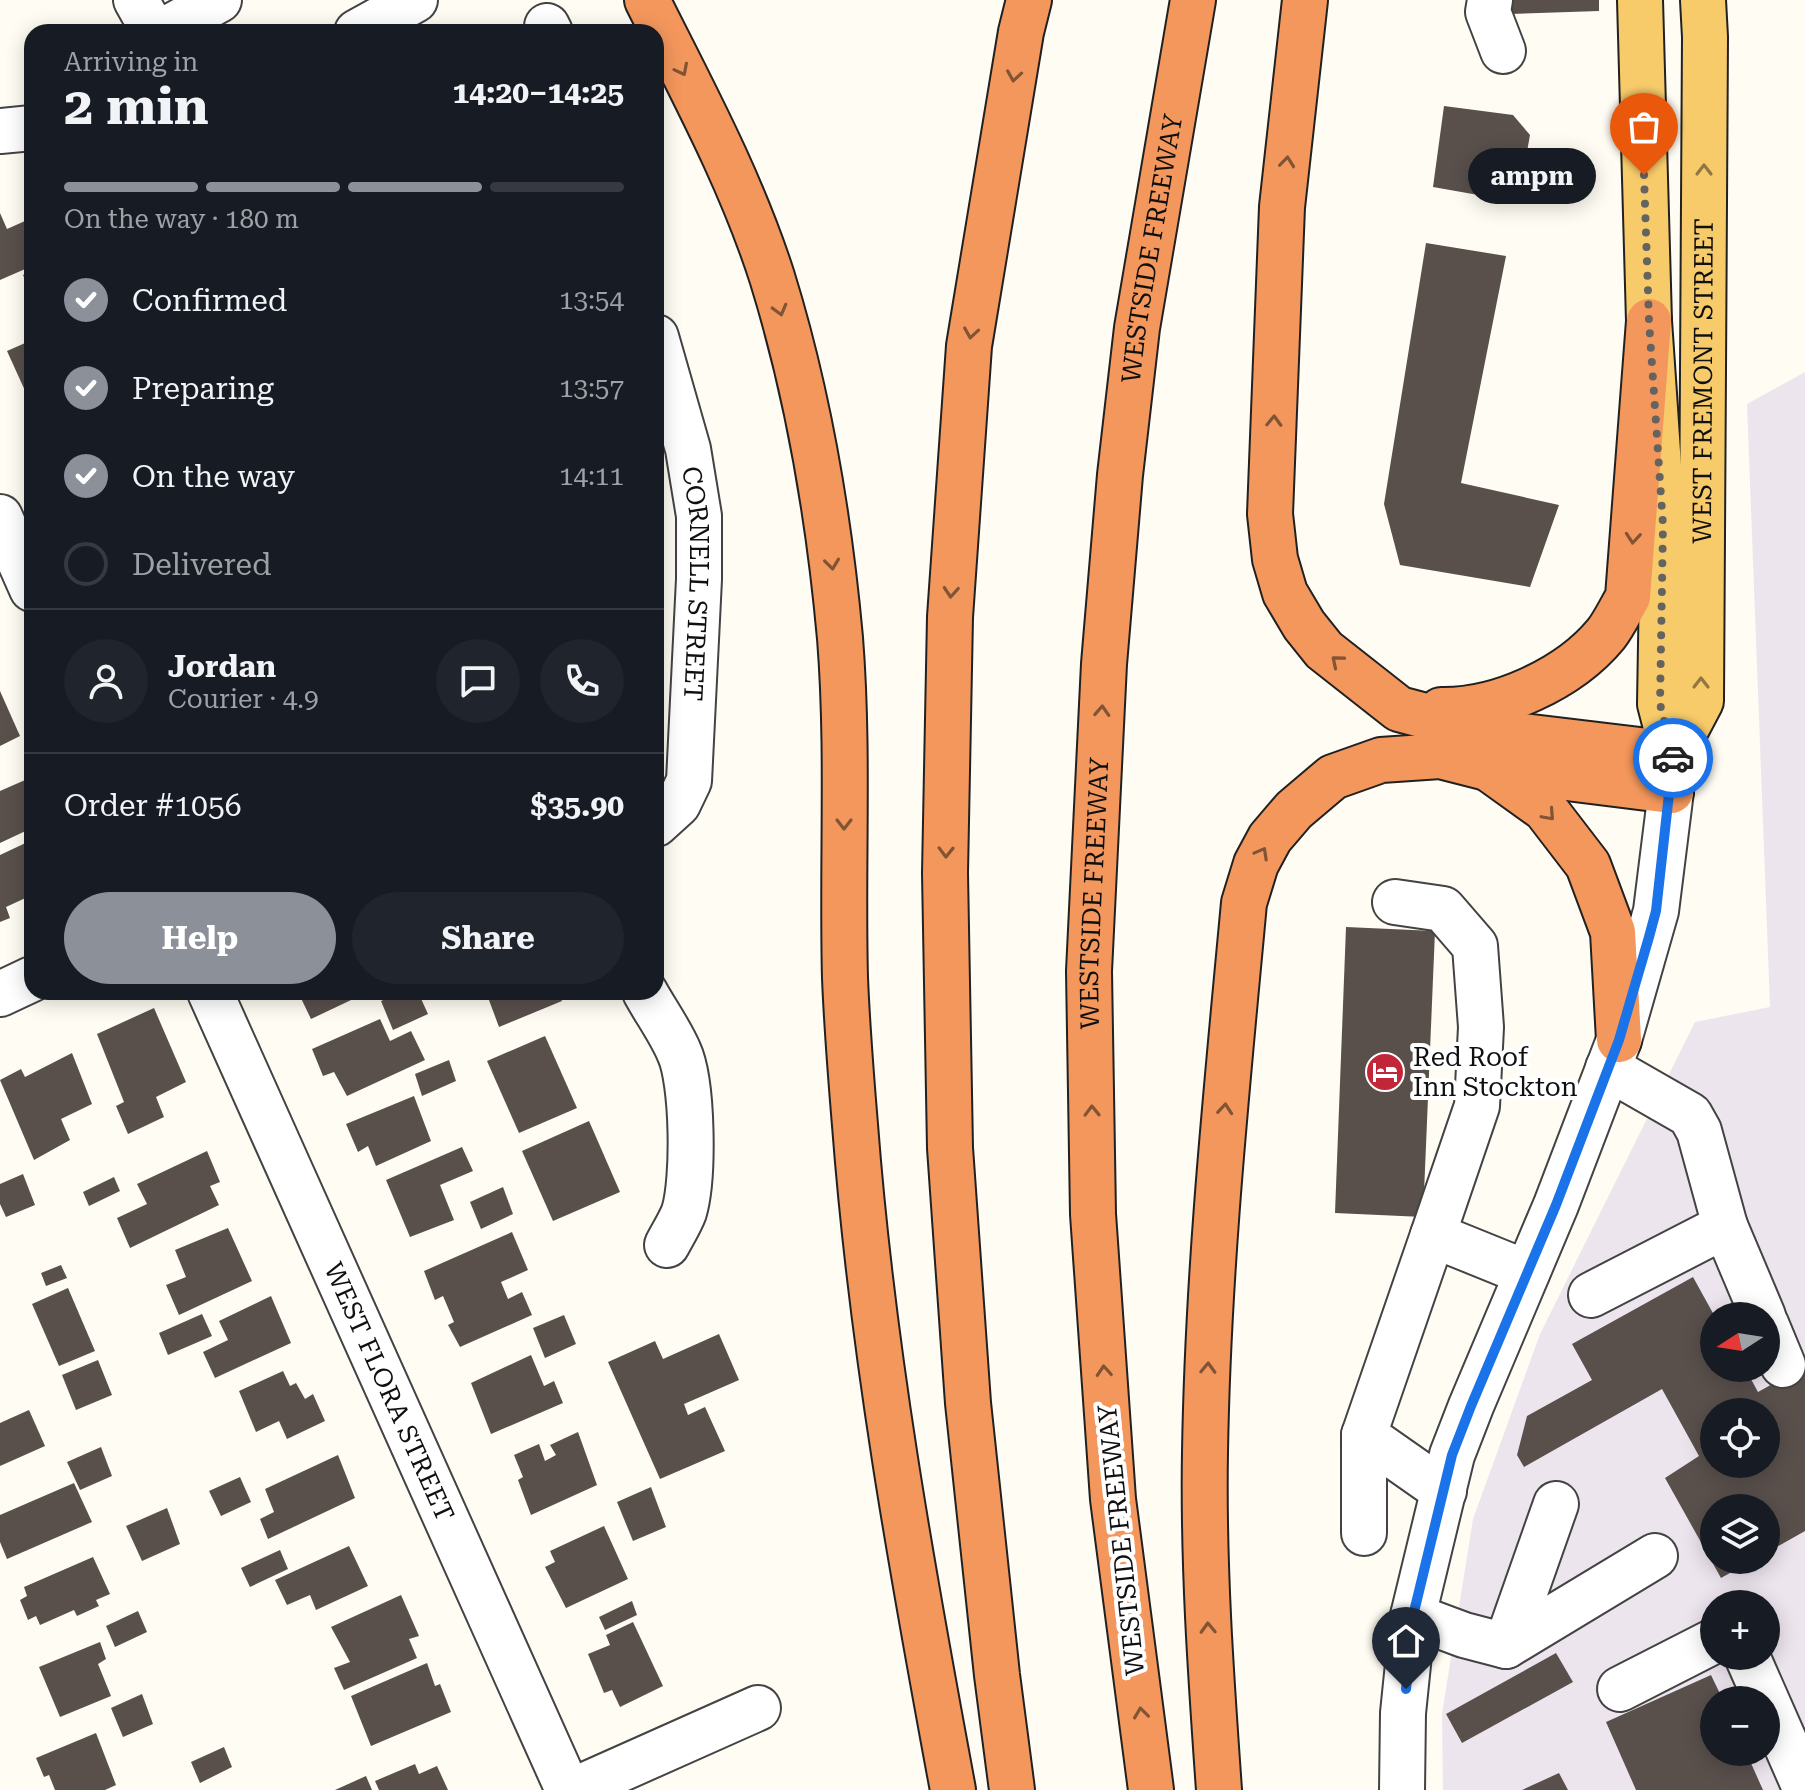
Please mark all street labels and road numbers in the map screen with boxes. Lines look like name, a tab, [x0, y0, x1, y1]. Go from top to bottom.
street label: WESTSIDE FREEWAY	[1116, 111, 1188, 385]
street label: WEST FREMONT STREET	[1687, 218, 1719, 544]
street label: CORNELL STREET	[676, 464, 715, 702]
street label: WESTSIDE FREEWAY	[1074, 756, 1114, 1030]
street label: WEST FLORA STREET	[318, 1258, 460, 1526]
street label: WESTSIDE FREEWAY	[1092, 1403, 1150, 1677]

